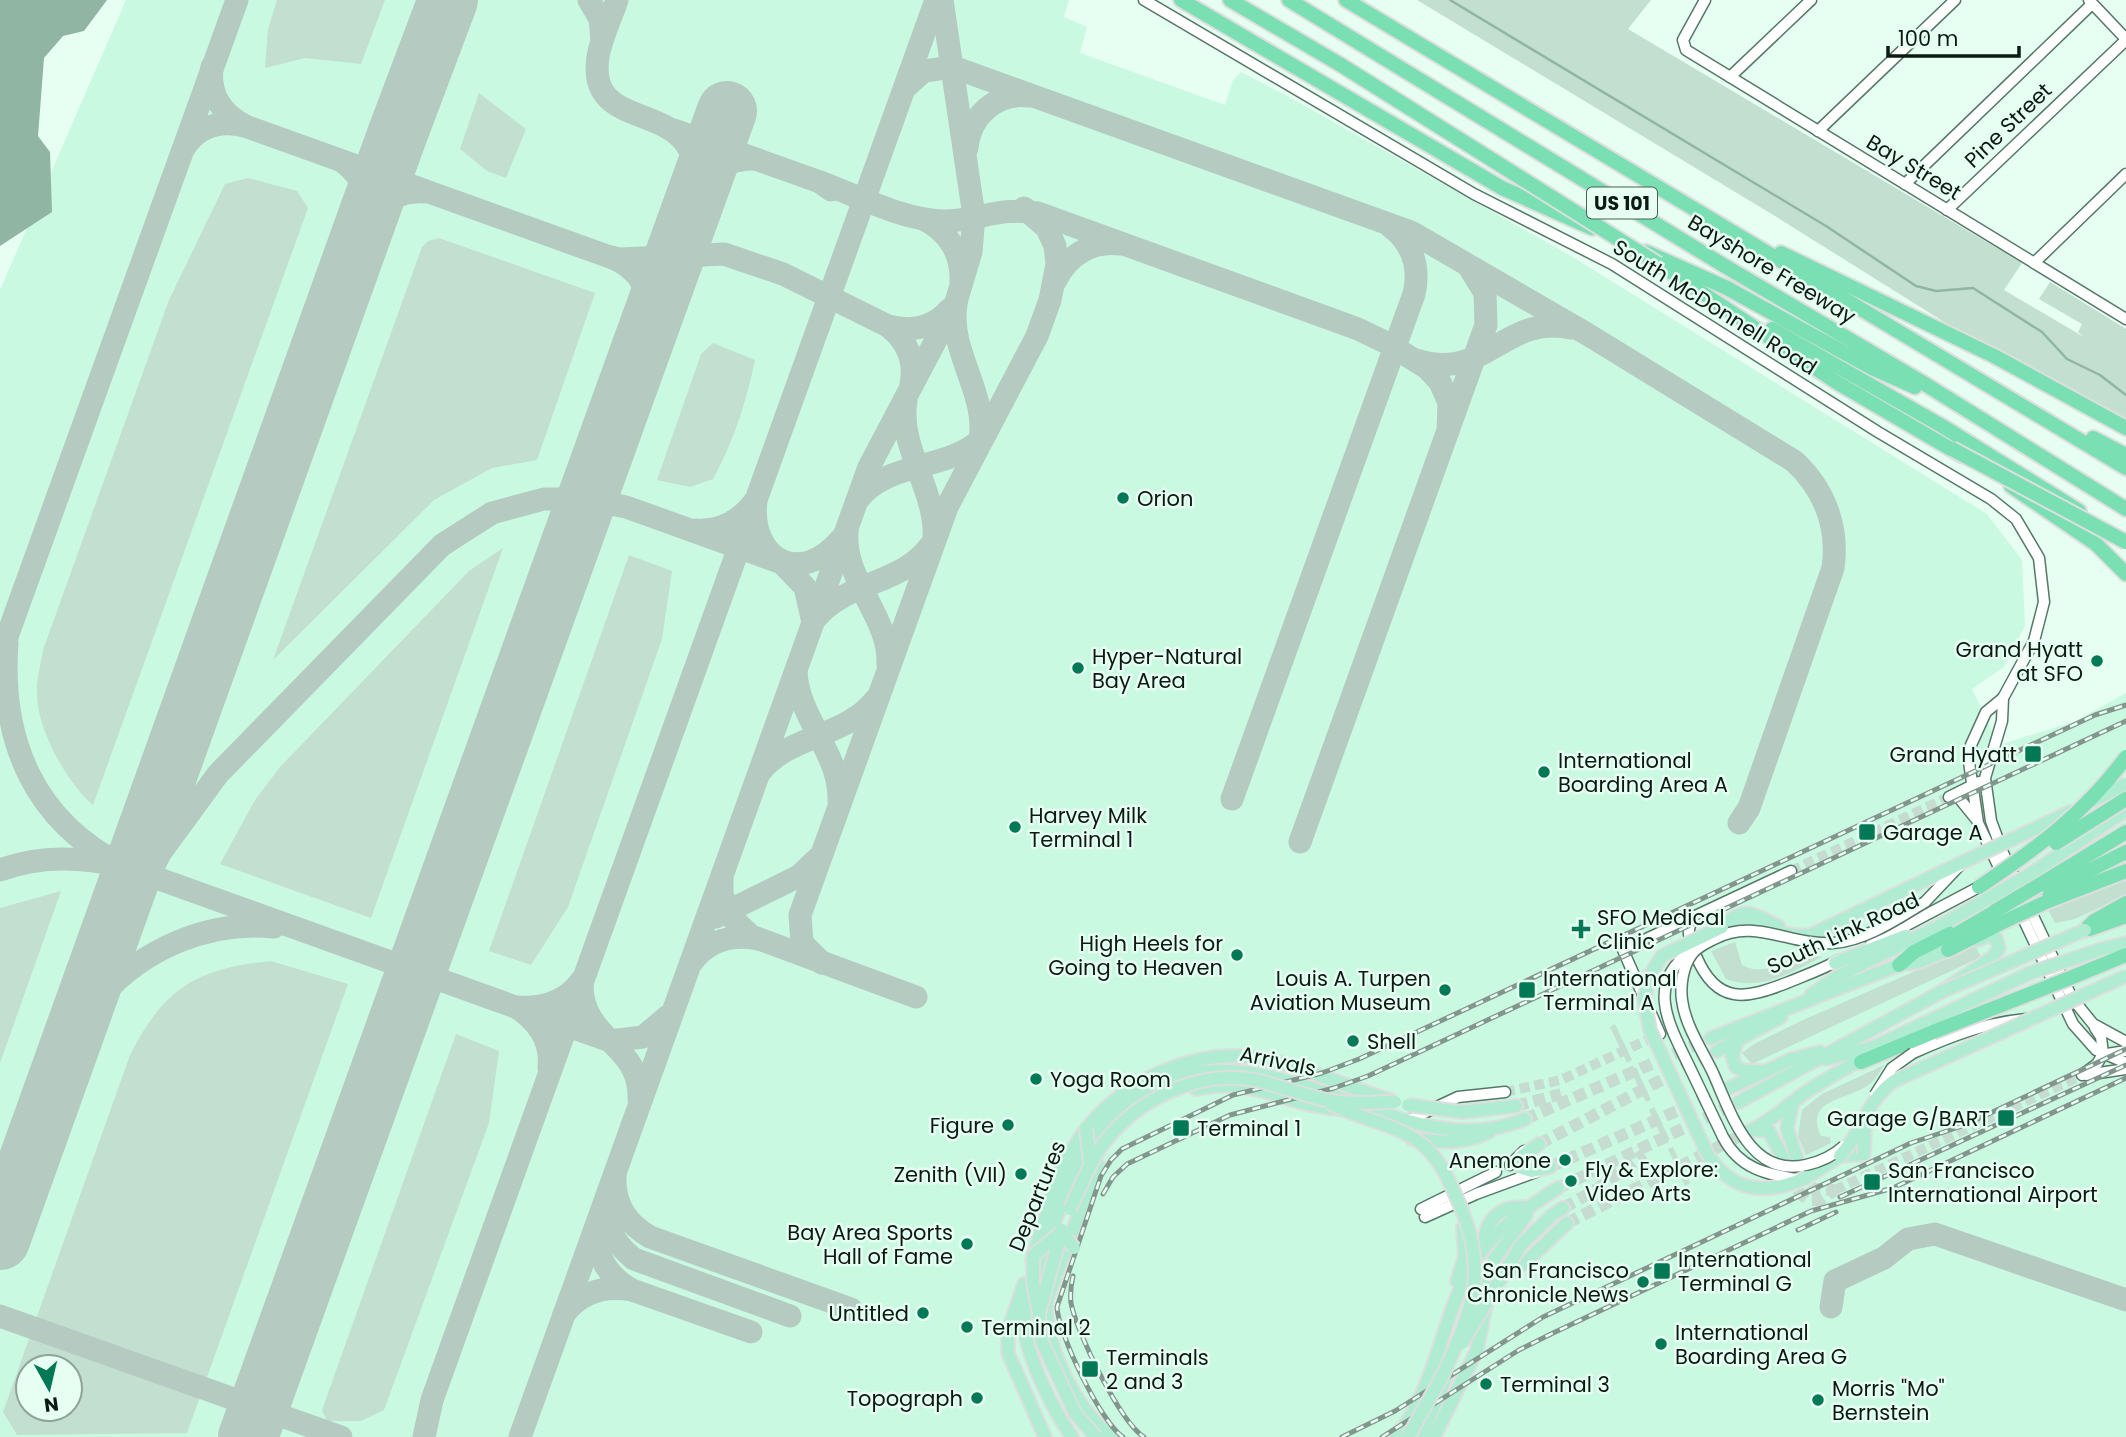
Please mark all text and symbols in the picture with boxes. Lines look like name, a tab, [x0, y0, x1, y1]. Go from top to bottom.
scale bar	[1888, 14, 2019, 58]
text: 100 m	[1898, 24, 1958, 53]
street label: Pine Street	[1958, 76, 2058, 174]
street label: Bay Street	[1861, 127, 1967, 207]
road number: US 101	[1587, 188, 1657, 218]
street label: Bayshore Freeway	[1683, 207, 1861, 331]
street label: South McDonnell Road	[1607, 232, 1823, 382]
place label: Orion	[1137, 484, 1193, 513]
marker: Orion	[1115, 490, 1131, 506]
place label: Grand Hyatt at SFO	[1956, 635, 2083, 688]
place label: Hyper-Natural Bay Area	[1092, 642, 1242, 695]
marker: Grand Hyatt at SFO	[2089, 653, 2105, 669]
marker: Hyper-Natural Bay Area	[1070, 660, 1086, 676]
place label: Grand Hyatt	[1890, 740, 2017, 769]
marker: Grand Hyatt	[2023, 744, 2043, 764]
place label: International Boarding Area A	[1558, 746, 1728, 799]
marker: International Boarding Area A	[1536, 764, 1552, 780]
place label: Harvey Milk Terminal 1	[1029, 801, 1147, 854]
place label: Garage A	[1883, 818, 1983, 847]
marker: Harvey Milk Terminal 1	[1007, 819, 1023, 835]
marker: Garage A	[1857, 822, 1877, 842]
street label: South Link Road	[1762, 885, 1924, 981]
place label: SFO Medical Clinic	[1597, 903, 1725, 956]
marker: SFO Medical Clinic	[1571, 919, 1591, 939]
place label: High Heels for Going to Heaven	[1048, 929, 1223, 982]
marker: High Heels for Going to Heaven	[1229, 947, 1245, 963]
place label: Louis A. Turpen Aviation Museum	[1250, 964, 1431, 1017]
place label: International Terminal A	[1543, 964, 1677, 1017]
marker: International Terminal A	[1517, 980, 1537, 1000]
marker: Louis A. Turpen Aviation Museum	[1437, 982, 1453, 998]
place label: Shell	[1367, 1027, 1416, 1056]
marker: Shell	[1345, 1033, 1361, 1049]
street label: Arrivals	[1237, 1039, 1319, 1083]
place label: Yoga Room	[1050, 1065, 1171, 1094]
marker: Yoga Room	[1028, 1071, 1044, 1087]
place label: Garage G/BART	[1827, 1104, 1990, 1133]
marker: Garage G/BART	[1996, 1108, 2016, 1128]
place label: Figure	[930, 1111, 994, 1140]
place label: Terminal 1	[1197, 1114, 1301, 1143]
marker: Figure	[1000, 1117, 1016, 1133]
marker: Terminal 1	[1171, 1118, 1191, 1138]
street label: Departures	[1002, 1136, 1072, 1256]
place label: Anemone	[1449, 1146, 1551, 1175]
marker: Anemone	[1557, 1152, 1573, 1168]
place label: Fly & Explore: Video Arts	[1585, 1155, 1718, 1208]
place label: San Francisco International Airport	[1888, 1156, 2098, 1209]
place label: Zenith (VII)	[894, 1160, 1007, 1189]
marker: Zenith (VII)	[1013, 1166, 1029, 1182]
marker: San Francisco International Airport	[1862, 1172, 1882, 1192]
marker: Fly & Explore: Video Arts	[1563, 1173, 1579, 1189]
place label: Bay Area Sports Hall of Fame	[787, 1218, 953, 1271]
marker: Bay Area Sports Hall of Fame	[959, 1236, 975, 1252]
place label: International Terminal G	[1678, 1245, 1812, 1298]
place label: San Francisco Chronicle News	[1467, 1256, 1629, 1309]
marker: International Terminal G	[1652, 1261, 1672, 1281]
marker: San Francisco Chronicle News	[1635, 1274, 1651, 1290]
place label: Untitled	[829, 1299, 909, 1328]
marker: Untitled	[915, 1305, 931, 1321]
place label: Terminal 2	[981, 1313, 1091, 1342]
place label: International Boarding Area G	[1675, 1318, 1847, 1371]
marker: Terminal 2	[959, 1319, 975, 1335]
marker: International Boarding Area G	[1653, 1336, 1669, 1352]
place label: Terminals 2 and 3	[1106, 1343, 1209, 1396]
north arrow	[14, 1353, 84, 1423]
marker: Terminals 2 and 3	[1080, 1359, 1100, 1379]
place label: Terminal 3	[1500, 1370, 1610, 1399]
place label: Morris "Mo" Bernstein	[1832, 1374, 1945, 1427]
marker: Terminal 3	[1478, 1376, 1494, 1392]
place label: Topograph	[847, 1384, 963, 1413]
text: N	[42, 1390, 60, 1419]
marker: Topograph	[969, 1390, 985, 1406]
marker: Morris "Mo" Bernstein	[1810, 1392, 1826, 1408]

